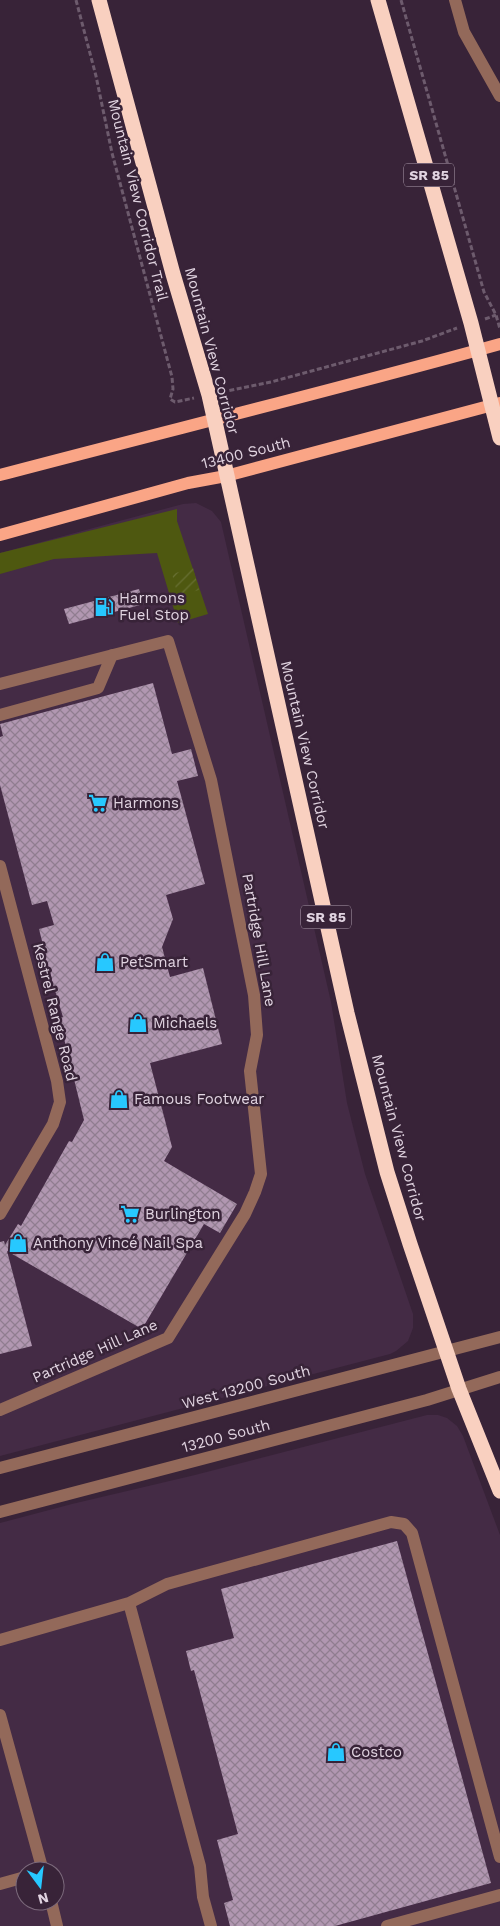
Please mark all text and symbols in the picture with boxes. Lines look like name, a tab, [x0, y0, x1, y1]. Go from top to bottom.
street label: Mountain View Corridor Trail	[104, 97, 172, 303]
road number: SR 85	[404, 164, 454, 186]
street label: Mountain View Corridor	[181, 265, 243, 437]
street label: 13400 South	[200, 433, 292, 473]
place label: Harmons Fuel Stop	[119, 589, 189, 624]
fuel station icon: Harmons Fuel Stop	[93, 596, 115, 618]
street label: Mountain View Corridor	[277, 659, 333, 831]
supermarket icon: Harmons	[87, 792, 109, 814]
place label: Harmons	[113, 794, 179, 812]
street label: Partridge Hill Lane	[238, 872, 280, 1008]
road number: SR 85	[301, 906, 351, 929]
street label: Kestrel Range Road	[29, 941, 81, 1083]
shop icon: PetSmart	[94, 951, 116, 973]
place label: PetSmart	[120, 953, 189, 971]
shop icon: Michaels	[127, 1012, 149, 1034]
place label: Michaels	[153, 1014, 217, 1032]
street label: Mountain View Corridor	[368, 1052, 430, 1224]
shop icon: Famous Footwear	[108, 1088, 130, 1110]
place label: Famous Footwear	[134, 1090, 265, 1108]
supermarket icon: Burlington	[119, 1203, 141, 1225]
place label: Burlington	[145, 1205, 221, 1223]
shop icon: Anthony Vincé Nail Spa	[7, 1232, 29, 1254]
place label: Anthony Vincé Nail Spa	[33, 1234, 203, 1252]
street label: Partridge Hill Lane	[30, 1315, 160, 1387]
street label: West 13200 South	[180, 1361, 312, 1413]
street label: 13200 South	[180, 1416, 272, 1456]
shop icon: Costco	[325, 1741, 347, 1763]
place label: Costco	[351, 1743, 402, 1761]
north arrow	[15, 1861, 65, 1911]
text: N	[36, 1889, 50, 1908]

